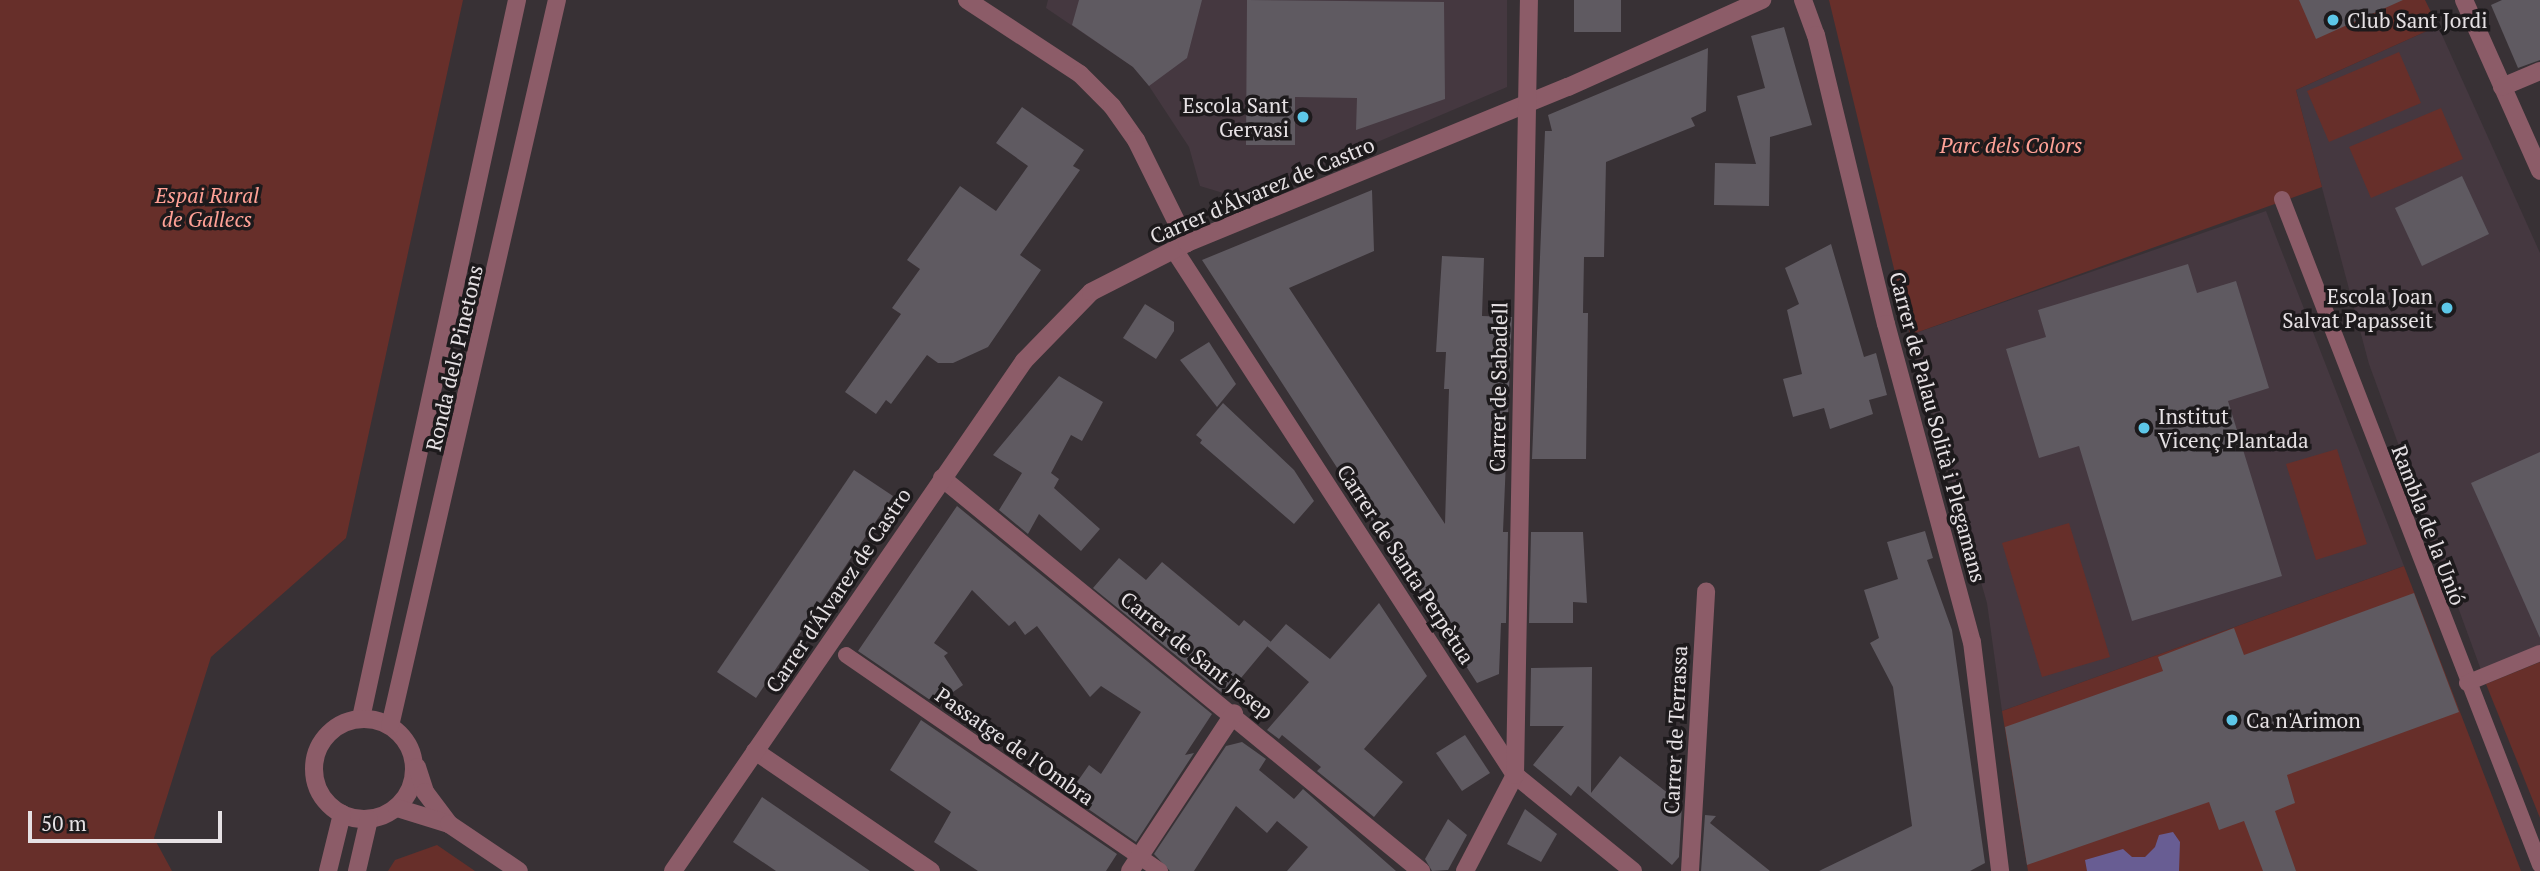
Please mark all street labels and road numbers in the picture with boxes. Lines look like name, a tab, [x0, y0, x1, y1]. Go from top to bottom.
street label: Carrer d'Álvarez de Castro	[1146, 131, 1378, 249]
street label: Ronda dels Pinetons	[420, 263, 488, 453]
street label: Carrer de Palau Solità i Plegamans	[1884, 269, 1992, 585]
street label: Carrer de Sabadell	[1484, 302, 1512, 472]
street label: Rambla de la Unió	[2387, 441, 2471, 609]
street label: Carrer de Santa Perpètua	[1332, 460, 1480, 668]
street label: Carrer d'Álvarez de Castro	[760, 483, 916, 697]
street label: Carrer de Sant Josep	[1116, 586, 1278, 724]
street label: Carrer de Terrassa	[1658, 645, 1692, 815]
street label: Passatge de l'Ombra	[931, 682, 1099, 810]

